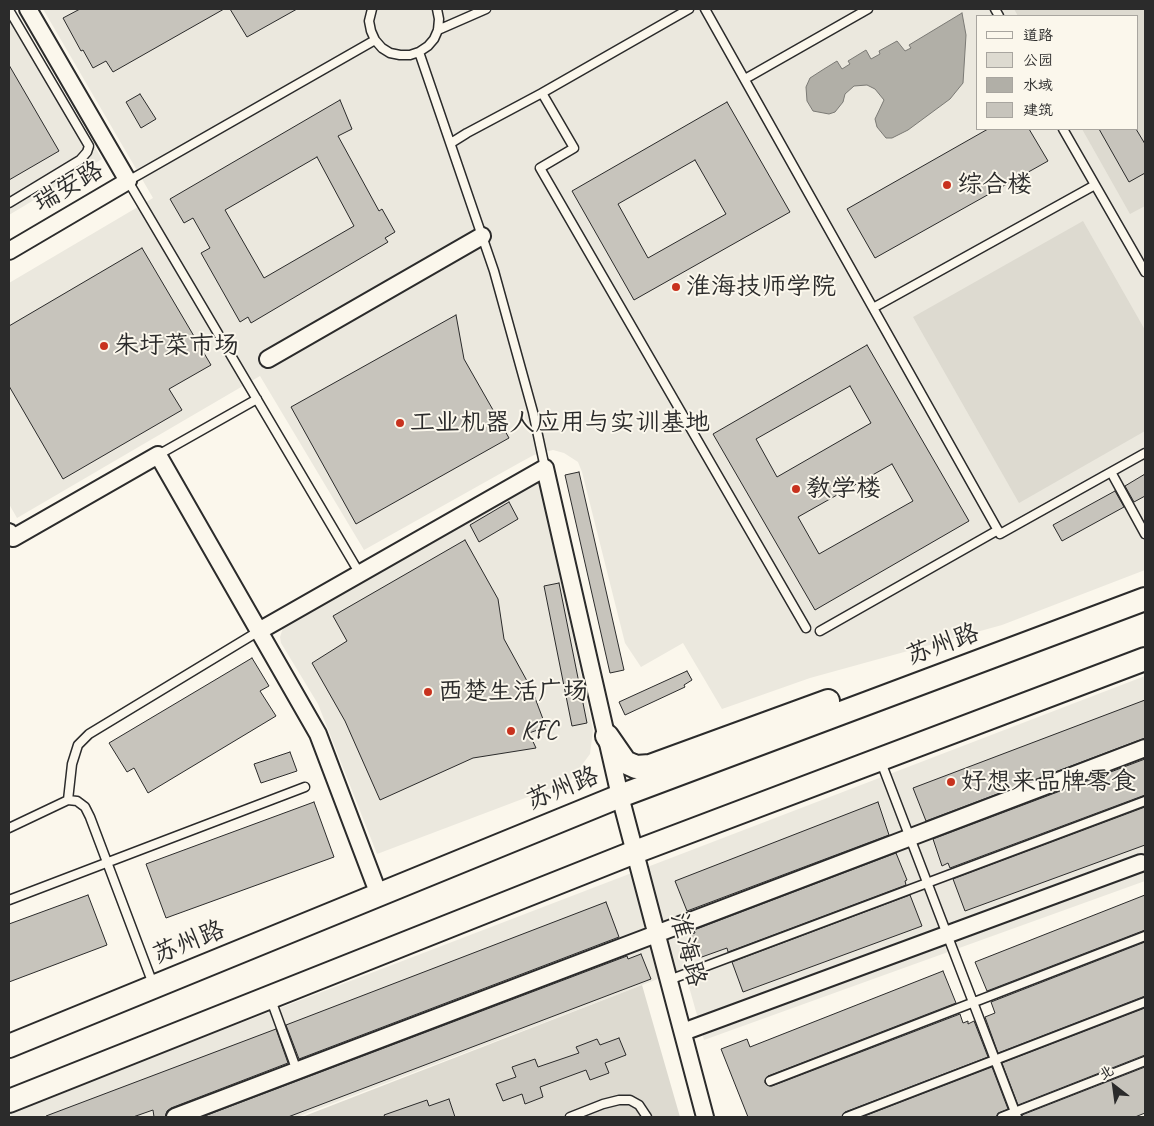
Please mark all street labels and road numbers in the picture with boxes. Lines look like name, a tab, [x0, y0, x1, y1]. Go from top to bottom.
street label: 瑞安路	[29, 155, 109, 219]
street label: 苏州路	[903, 618, 983, 672]
street label: 苏州路	[523, 761, 603, 817]
street label: 淮海路	[663, 910, 711, 990]
street label: 苏州路	[149, 915, 229, 971]

